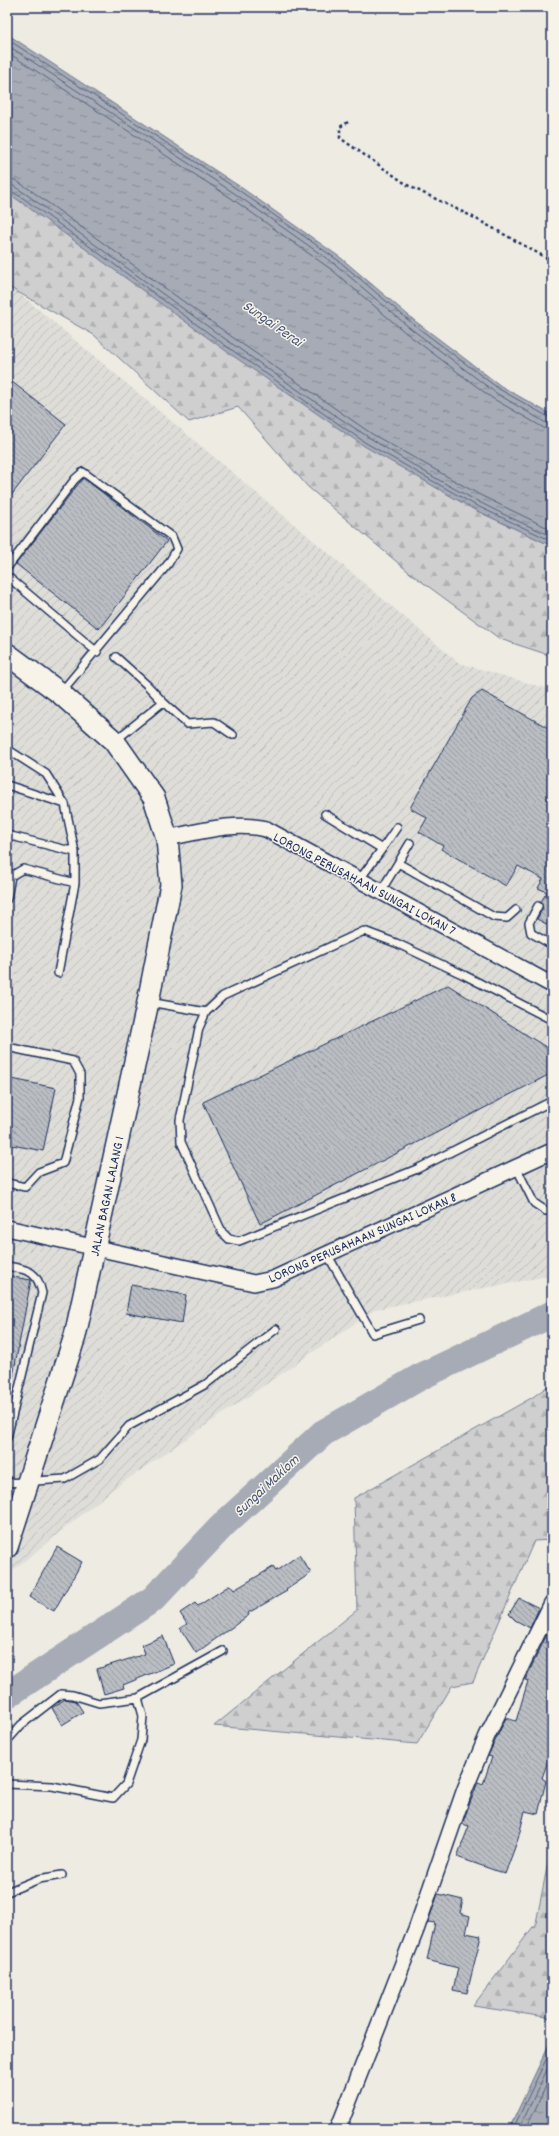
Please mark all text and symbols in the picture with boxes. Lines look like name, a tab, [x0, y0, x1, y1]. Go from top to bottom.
water label: Sungai Perai	[237, 296, 308, 355]
street label: LORONG PERUSAHAAN SUNGAI LOKAN 7	[269, 828, 459, 941]
street label: JALAN BAGAN LALANG 1	[85, 1134, 130, 1258]
street label: LORONG PERUSAHAAN SUNGAI LOKAN 8	[265, 1188, 460, 1289]
water label: Sungai Maklom	[230, 1450, 305, 1523]

